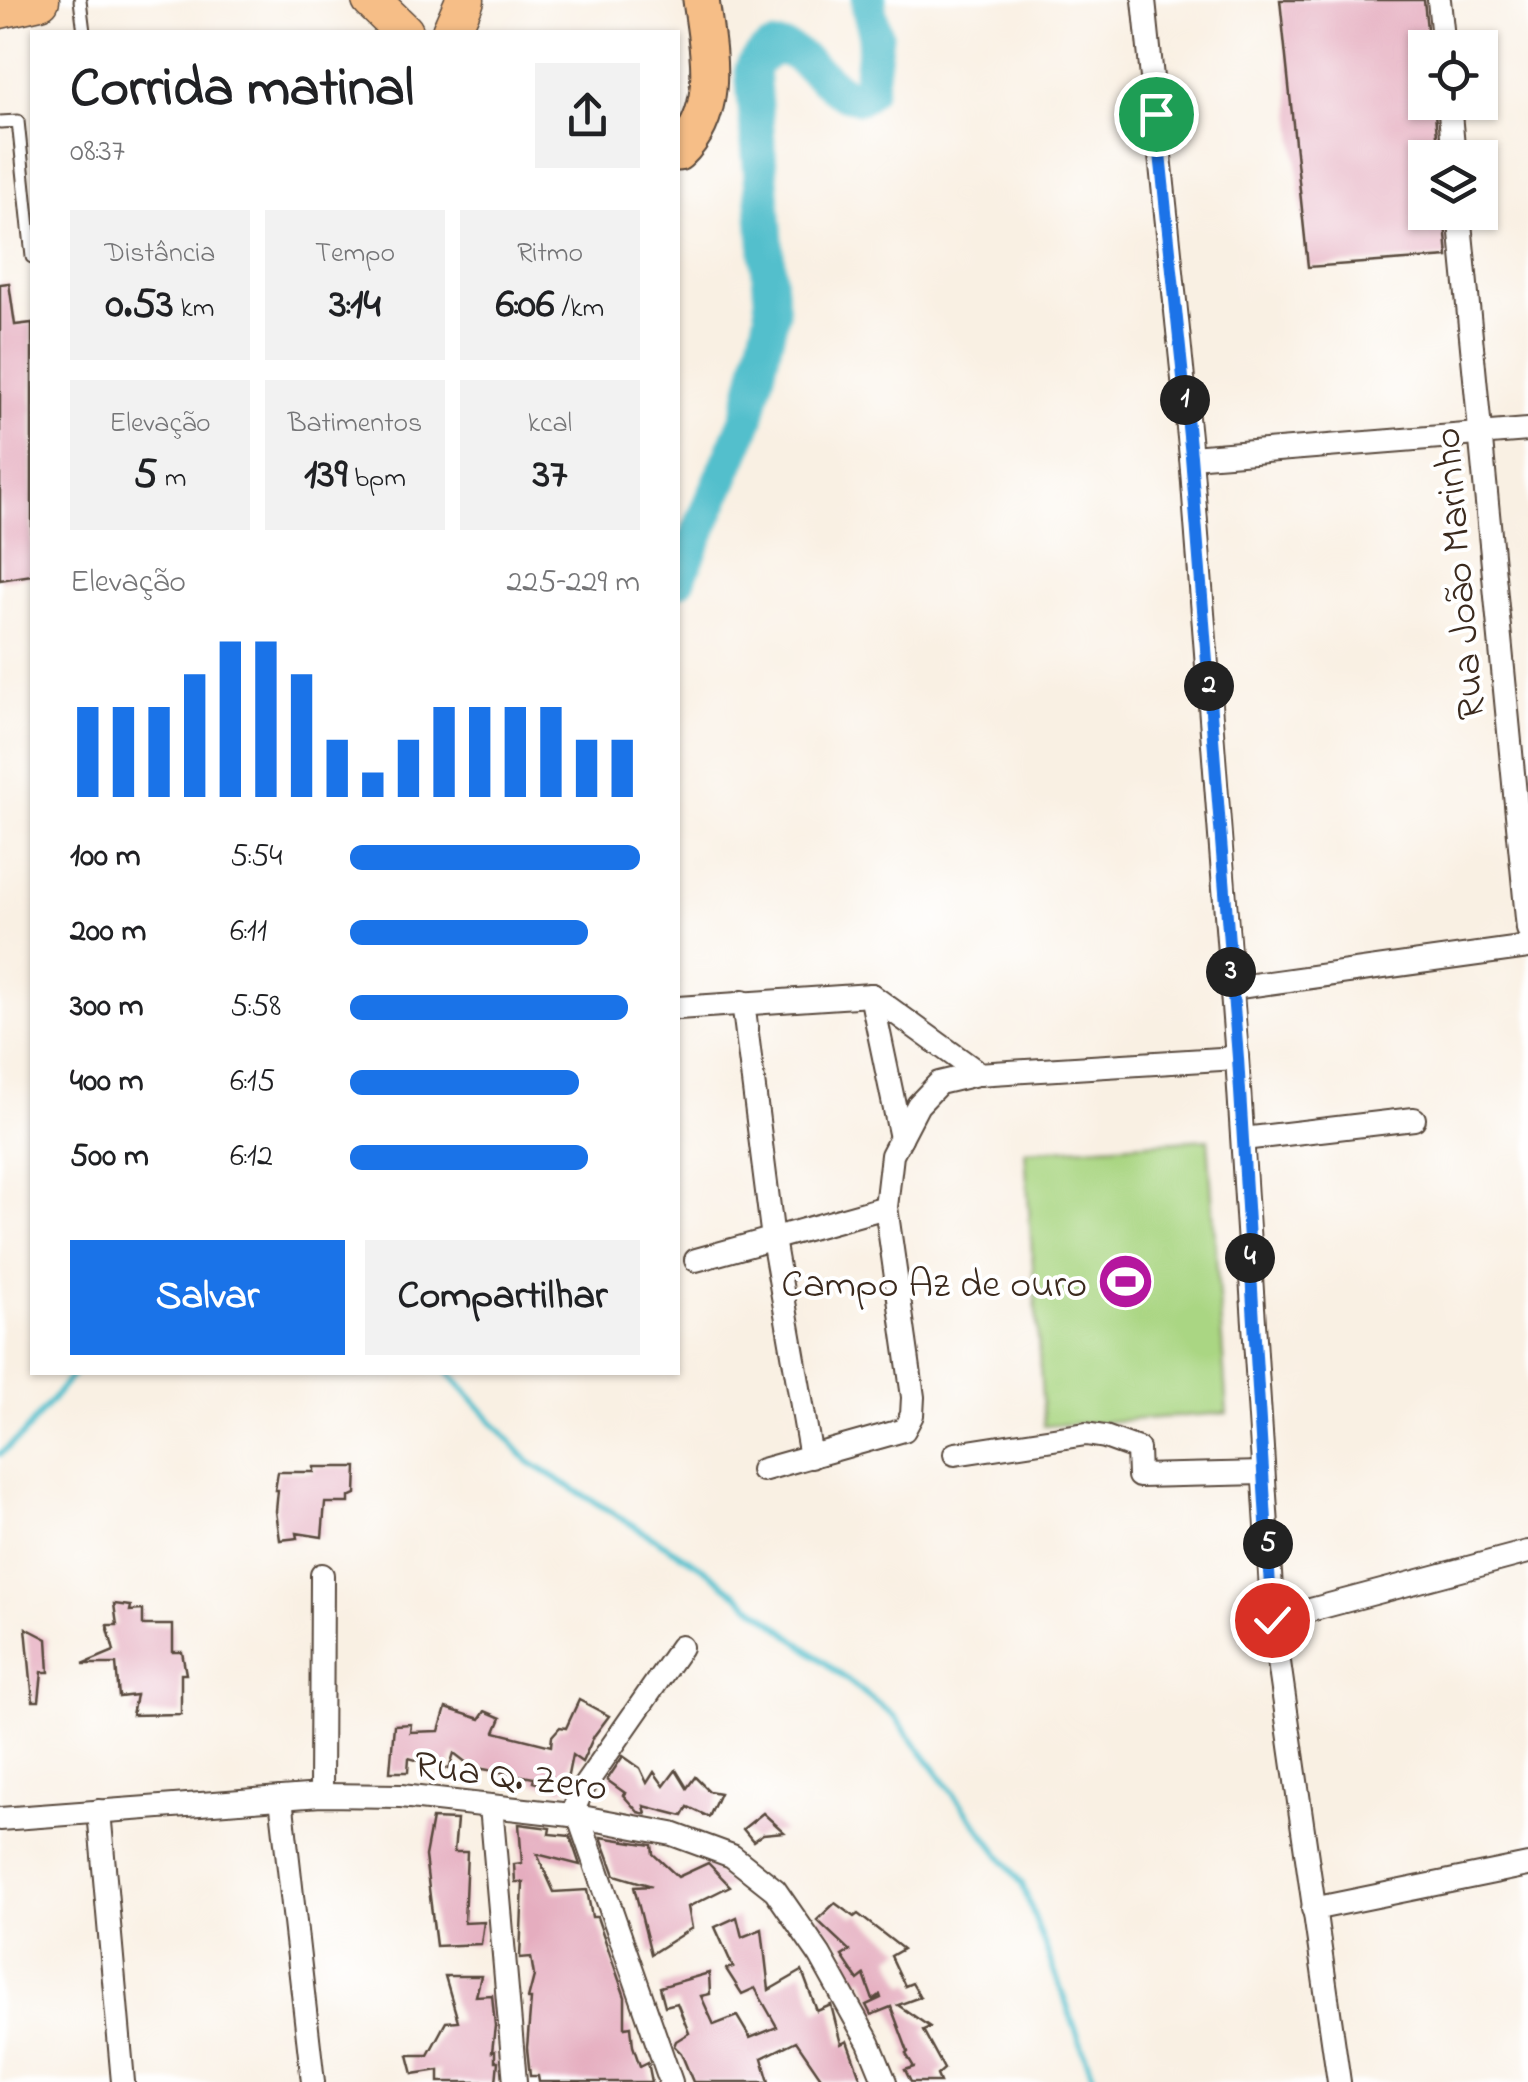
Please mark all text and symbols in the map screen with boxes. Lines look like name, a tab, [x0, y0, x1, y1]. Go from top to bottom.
map controls	[1408, 30, 1498, 230]
button: locate	[1408, 30, 1498, 120]
text: Corrida matinal	[70, 51, 414, 131]
button: share	[535, 63, 640, 168]
pin	[1114, 72, 1199, 157]
icon: arrive	[1129, 87, 1184, 142]
text: 08:37	[70, 129, 125, 176]
button: layers	[1408, 140, 1498, 230]
text: Distância	[105, 234, 215, 275]
text: Tempo	[315, 234, 395, 275]
text: Ritmo	[517, 234, 583, 275]
text: 0.53	[105, 275, 174, 336]
text: 3:14	[329, 275, 381, 336]
text: 6:06	[496, 275, 555, 336]
text: km	[174, 289, 215, 330]
text: /km	[555, 289, 604, 330]
pin: 1	[1160, 375, 1210, 425]
text: 1	[1181, 379, 1189, 420]
text: Elevação	[109, 404, 211, 445]
text: Batimentos	[288, 404, 422, 445]
text: kcal	[528, 404, 572, 445]
street label: Rua João Marinho	[1419, 425, 1504, 722]
text: 5	[134, 445, 158, 506]
text: 139	[304, 445, 347, 506]
text: 37	[533, 445, 567, 506]
text: m	[158, 459, 186, 500]
text: bpm	[347, 459, 406, 500]
text: Elevação	[70, 560, 186, 607]
text: 225–229 m	[506, 560, 640, 607]
pin: 2	[1184, 661, 1234, 711]
text: 2	[1202, 665, 1216, 706]
text: 100 m	[70, 834, 141, 881]
text: 5:54	[230, 834, 283, 881]
text: 200 m	[70, 909, 146, 956]
text: 6:11	[230, 909, 267, 956]
pin: 3	[1206, 947, 1256, 997]
text: 3	[1225, 951, 1237, 992]
text: 300 m	[70, 984, 144, 1031]
text: 5:58	[230, 984, 281, 1031]
text: 400 m	[70, 1059, 144, 1106]
text: 6:15	[230, 1059, 275, 1106]
text: 500 m	[70, 1134, 149, 1181]
text: 6:12	[230, 1134, 273, 1181]
pin: 4	[1225, 1233, 1275, 1283]
text: 4	[1244, 1237, 1256, 1278]
button: Salvar	[70, 1240, 345, 1355]
button: Compartilhar	[365, 1240, 640, 1355]
sports icon: Campo Az de ouro	[1096, 1252, 1156, 1312]
place label: Campo Az de ouro	[781, 1257, 1087, 1316]
pin: 5	[1243, 1519, 1293, 1569]
text: 5	[1260, 1523, 1276, 1564]
pin	[1230, 1578, 1315, 1663]
icon: check	[1245, 1593, 1300, 1648]
street label: Rua Q. Zero	[410, 1737, 610, 1820]

